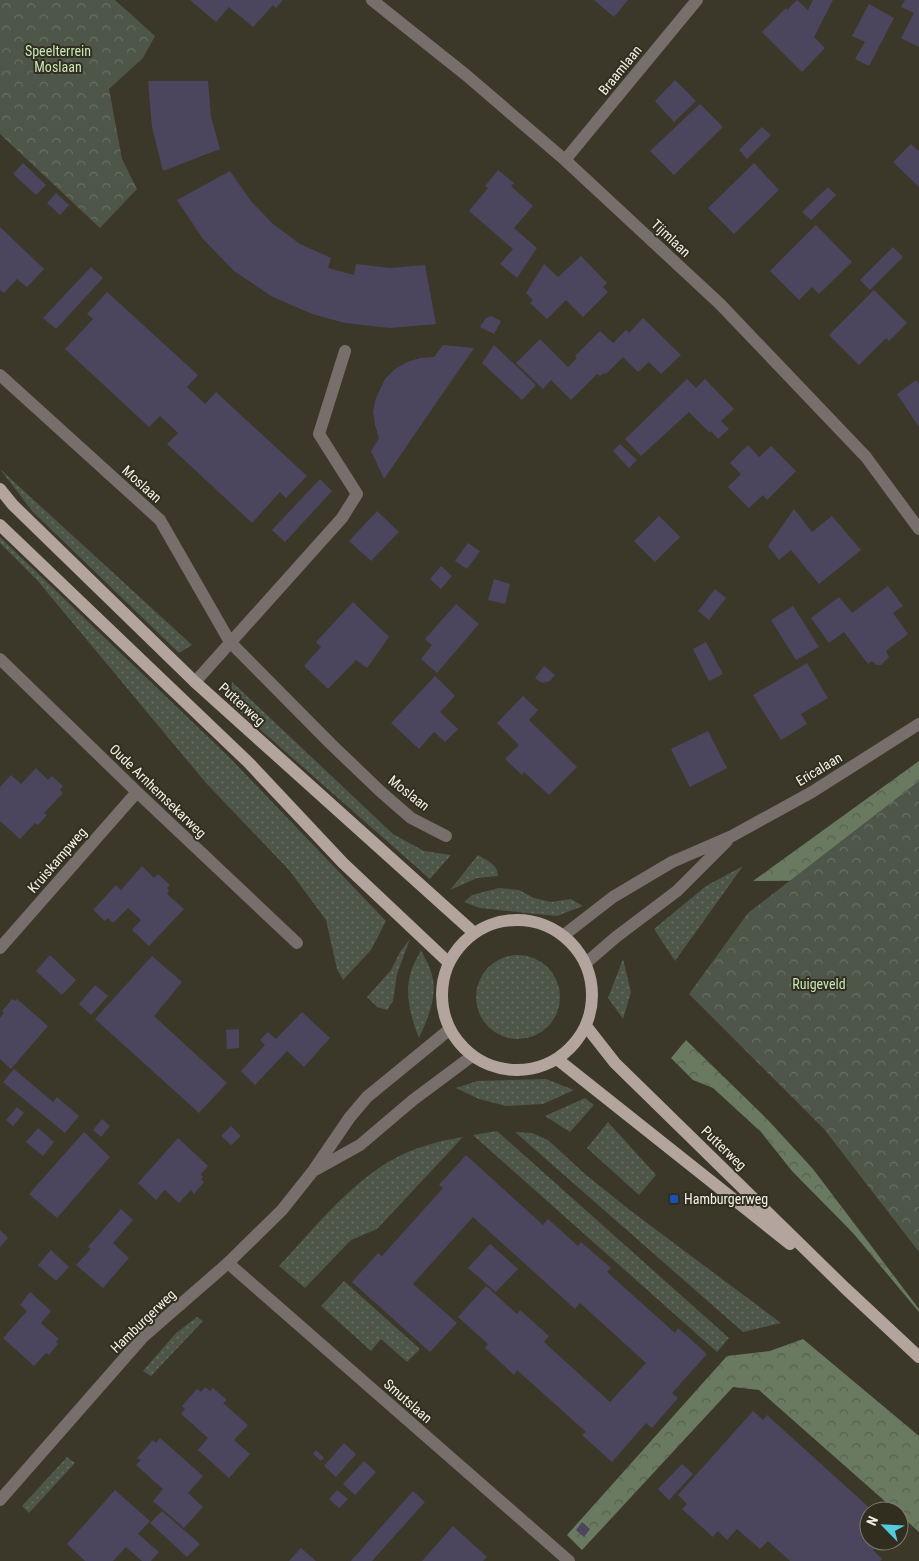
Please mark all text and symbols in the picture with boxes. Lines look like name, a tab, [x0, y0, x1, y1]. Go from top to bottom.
street label: Braamlaan	[595, 42, 645, 98]
park label: Speelterrein Moslaan	[25, 43, 91, 75]
street label: Tijmlaan	[648, 216, 694, 260]
street label: Moslaan	[119, 462, 165, 506]
street label: Putterweg	[216, 679, 268, 729]
street label: Oude Arnhemsekarweg	[106, 741, 210, 841]
street label: Ericalaan	[793, 749, 845, 789]
street label: Moslaan	[385, 772, 433, 814]
street label: Kruiskampweg	[24, 824, 90, 896]
park label: Ruigeveld	[792, 976, 846, 992]
street label: Putterweg	[698, 1123, 750, 1173]
place label: Hamburgerweg	[684, 1191, 768, 1207]
marker: Hamburgerweg	[668, 1193, 680, 1205]
street label: Hamburgerweg	[107, 1286, 179, 1356]
street label: Smutslaan	[381, 1376, 435, 1426]
north arrow	[859, 1501, 909, 1551]
text: N	[863, 1514, 881, 1528]

